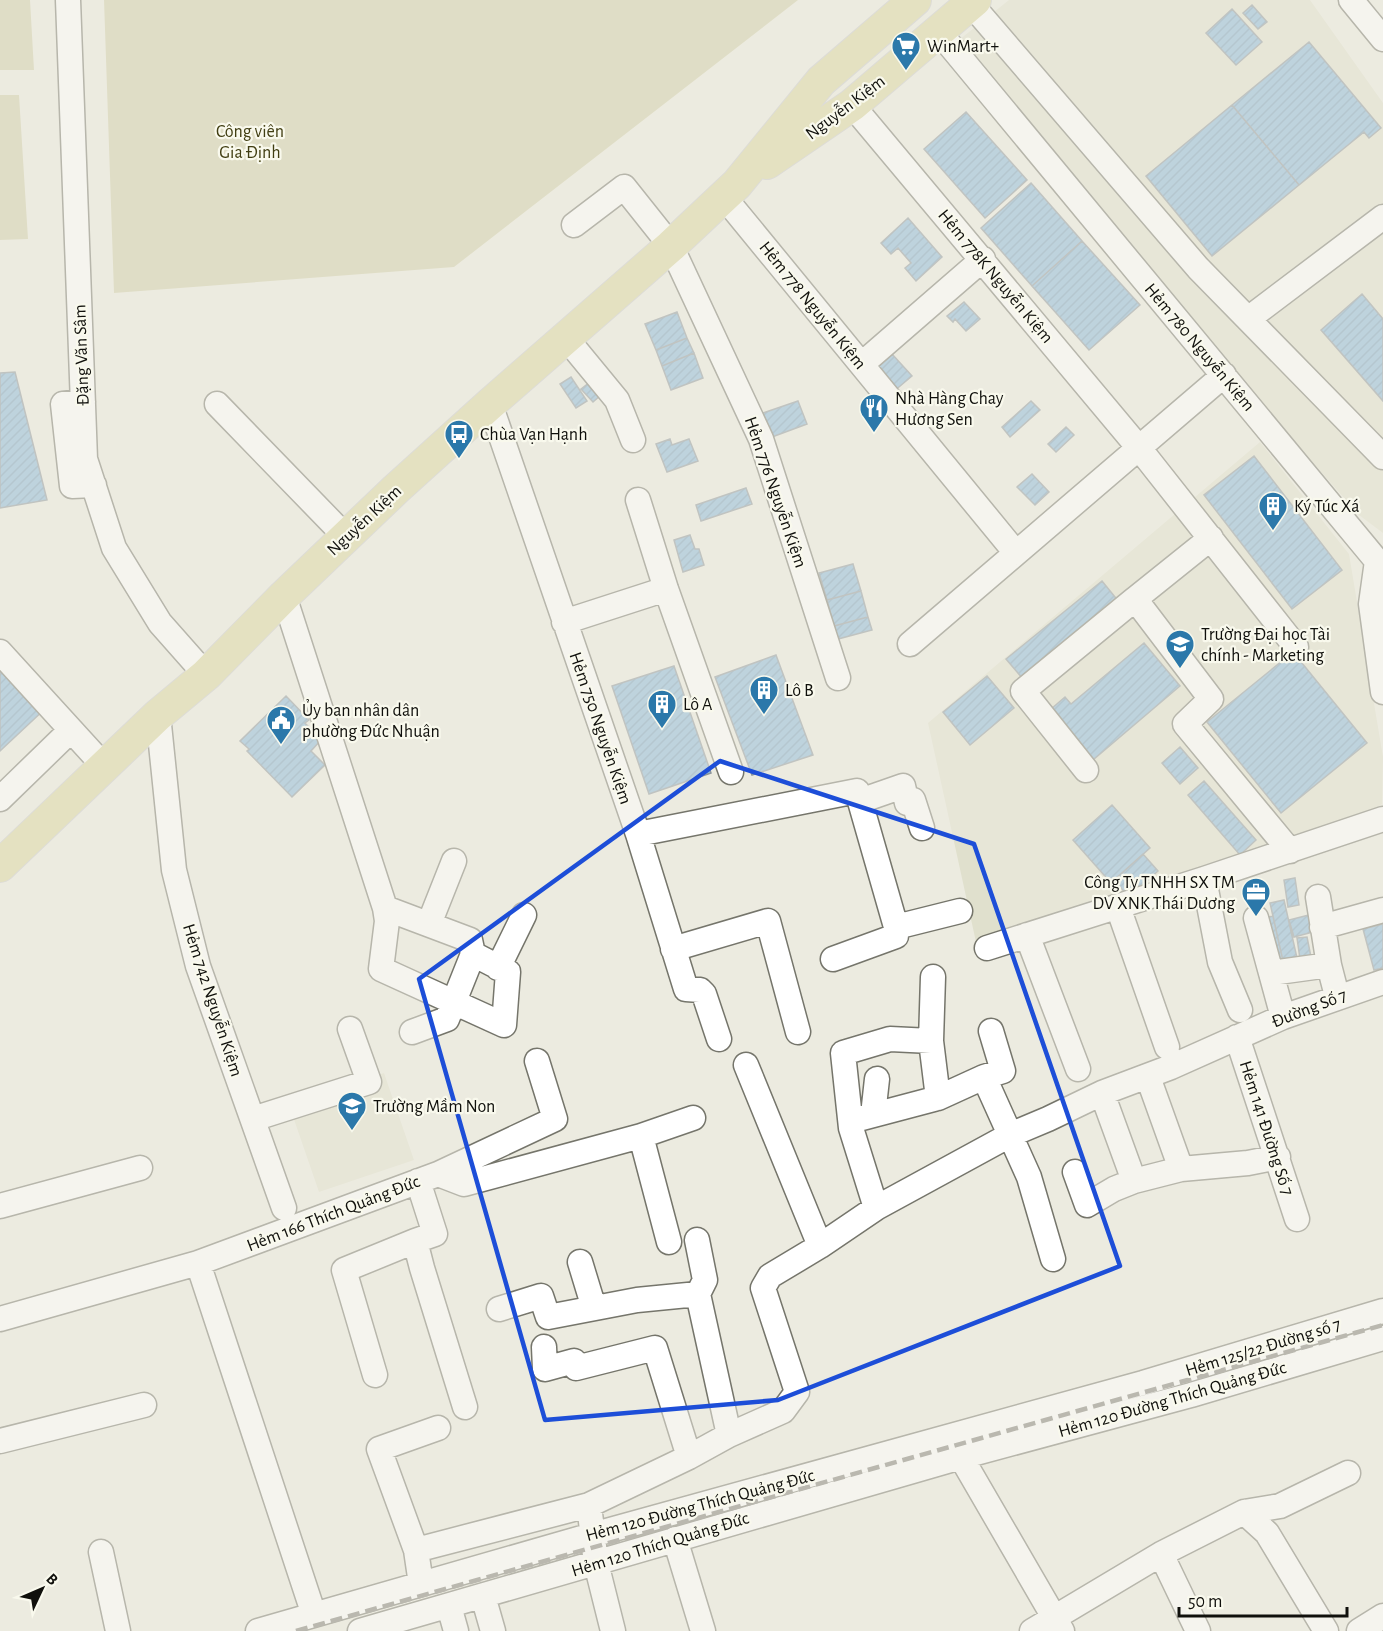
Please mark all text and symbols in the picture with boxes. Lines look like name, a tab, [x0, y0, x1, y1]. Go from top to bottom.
supermarket icon: WinMart+	[890, 30, 922, 72]
place label: WinMart+	[927, 38, 999, 56]
street label: Nguyễn Kiệm	[801, 71, 889, 143]
park label: Công viên Gia Định	[216, 123, 284, 162]
street label: Hẻm 778K Nguyễn Kiệm	[934, 205, 1058, 347]
street label: Hẻm 778 Nguyễn Kiệm	[755, 237, 871, 373]
street label: Hẻm 780 Nguyễn Kiệm	[1141, 279, 1259, 415]
street label: Đặng Văn Sâm	[71, 304, 93, 406]
place label: Nhà Hàng Chay Hương Sen	[895, 390, 1004, 429]
restaurant icon: Nhà Hàng Chay Hương Sen	[858, 392, 890, 434]
street label: Hẻm 776 Nguyễn Kiệm	[741, 414, 811, 570]
bus stop icon: Chùa Vạn Hạnh	[443, 418, 475, 460]
place label: Chùa Vạn Hạnh	[480, 426, 588, 444]
street label: Nguyễn Kiệm	[323, 480, 405, 560]
building icon: Ký Túc Xá	[1257, 490, 1289, 532]
place label: Ký Túc Xá	[1294, 498, 1360, 516]
place label: Trường Đại học Tài chính - Marketing	[1201, 626, 1330, 665]
school or university icon: Trường Đại học Tài chính - Marketing	[1164, 628, 1196, 670]
street label: Hẻm 750 Nguyễn Kiệm	[566, 649, 636, 807]
building icon: Lô B	[748, 674, 780, 716]
place label: Lô B	[785, 682, 814, 700]
building icon: Lô A	[646, 688, 678, 730]
place label: Lô A	[683, 696, 713, 714]
place label: Ủy ban nhân dân phường Đức Nhuận	[302, 699, 440, 741]
public building icon: Ủy ban nhân dân phường Đức Nhuận	[265, 704, 297, 746]
place label: Công Ty TNHH SX TM DV XNK Thái Dương	[1084, 874, 1235, 913]
office icon: Công Ty TNHH SX TM DV XNK Thái Dương	[1240, 876, 1272, 918]
street label: Hẻm 742 Nguyễn Kiệm	[179, 921, 247, 1079]
street label: Đường Số 7	[1269, 985, 1349, 1031]
street label: Hẻm 141 Đường Số 7	[1236, 1058, 1297, 1198]
school or university icon: Trường Mầm Non	[336, 1090, 368, 1132]
place label: Trường Mầm Non	[373, 1097, 495, 1116]
street label: Hẻm 166 Thích Quảng Đức	[244, 1173, 422, 1255]
street label: Hẻm 125/22 Đường số 7	[1183, 1315, 1343, 1380]
street label: Hẻm 120 Đường Thích Quảng Đức	[1056, 1359, 1288, 1441]
street label: Hẻm 120 Đường Thích Quảng Đức	[584, 1467, 817, 1545]
street label: Hẻm 120 Thích Quảng Đức	[569, 1509, 751, 1581]
north arrow	[12, 1559, 72, 1619]
text: B	[43, 1570, 61, 1588]
scale bar	[1179, 1580, 1347, 1618]
text: 50 m	[1188, 1593, 1222, 1611]

